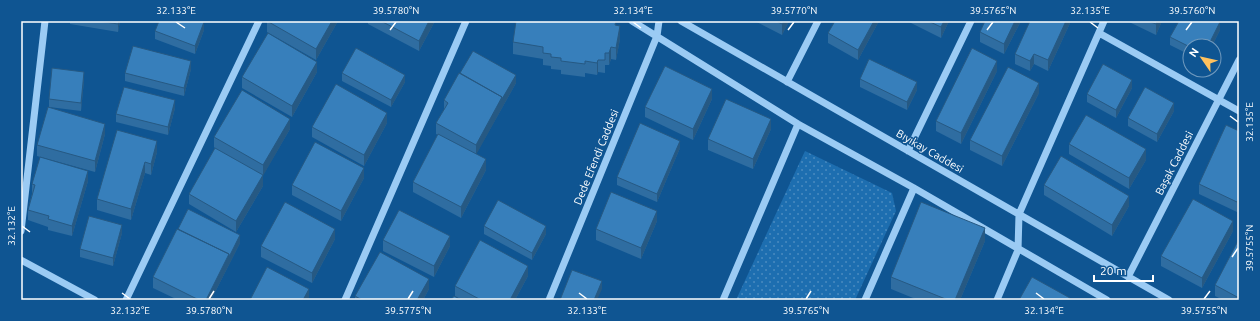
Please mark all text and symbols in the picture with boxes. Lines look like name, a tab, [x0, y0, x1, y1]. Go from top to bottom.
text: 32.133°E	[156, 5, 196, 16]
text: 39.5780°N	[373, 5, 419, 16]
text: 32.134°E	[613, 5, 653, 16]
text: 39.5770°N	[771, 5, 817, 16]
text: 39.5765°N	[970, 5, 1016, 16]
text: 32.135°E	[1070, 5, 1110, 16]
text: 39.5760°N	[1169, 5, 1215, 16]
north arrow	[1182, 38, 1222, 78]
text: N	[1186, 46, 1201, 59]
text: 32.135°E	[1244, 102, 1255, 142]
street label: Dede Efendi Caddesi	[571, 107, 621, 207]
street label: Bıyıkay Caddesi	[894, 127, 966, 175]
street label: Başak Caddesi	[1153, 129, 1195, 197]
text: 32.132°E	[6, 206, 17, 246]
text: 39.5755°N	[1244, 225, 1255, 271]
scale bar	[1094, 257, 1153, 283]
text: 20 m	[1100, 264, 1127, 277]
text: 32.132°E	[110, 305, 150, 316]
text: 39.5780°N	[186, 305, 232, 316]
text: 39.5775°N	[385, 305, 431, 316]
text: 32.133°E	[567, 305, 607, 316]
text: 39.5765°N	[783, 305, 829, 316]
text: 32.134°E	[1024, 305, 1064, 316]
text: 39.5755°N	[1181, 305, 1227, 316]

